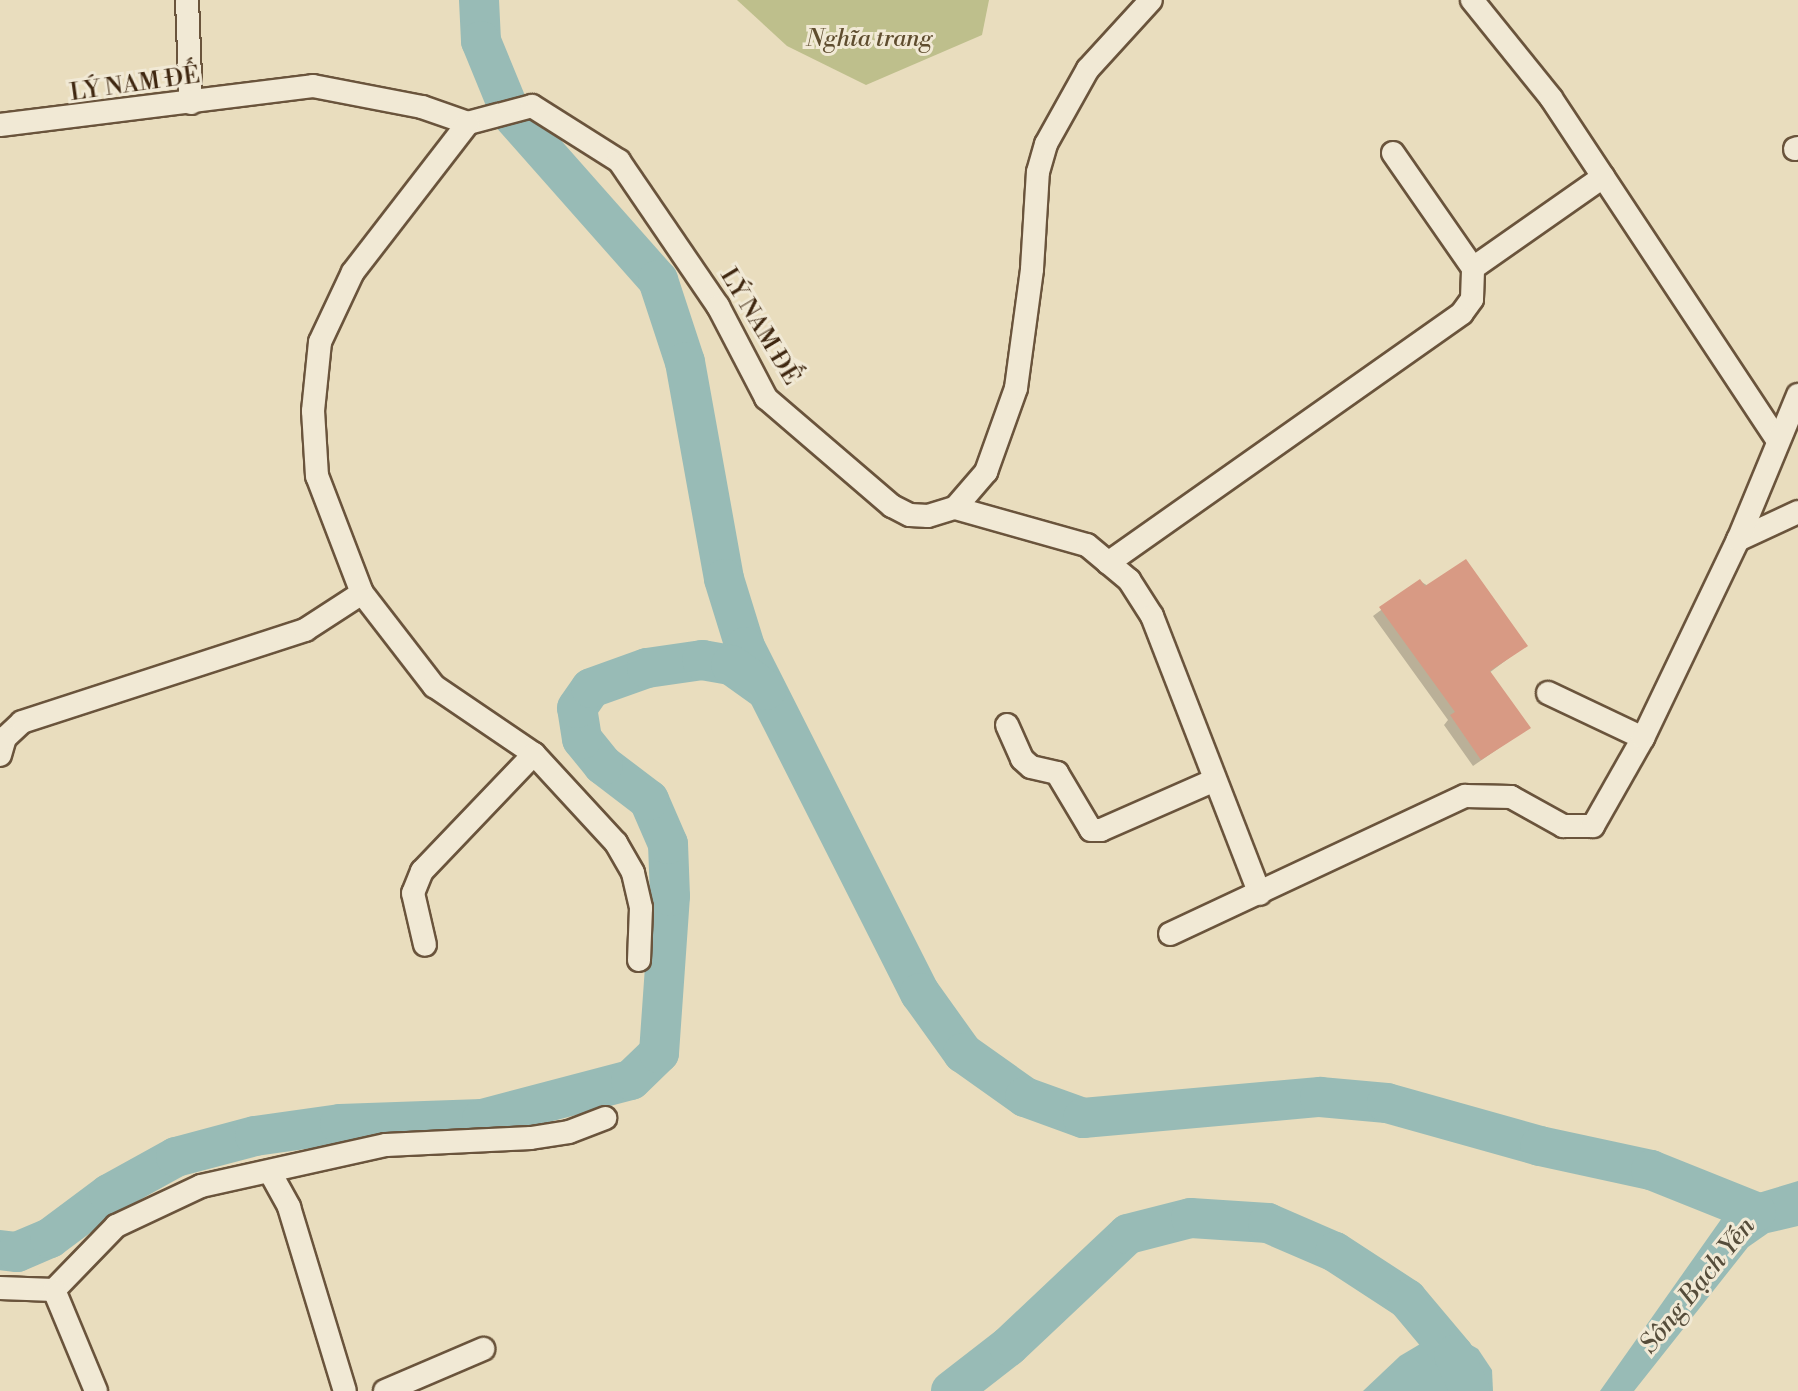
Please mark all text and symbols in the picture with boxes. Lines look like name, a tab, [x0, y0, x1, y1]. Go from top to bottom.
park label: Nghĩa trang	[806, 26, 932, 54]
street label: LÝ NAM ĐẾ	[68, 62, 202, 108]
street label: LÝ NAM ĐẾ	[713, 263, 805, 391]
water label: Sông Bạch Yến	[1634, 1212, 1762, 1360]

